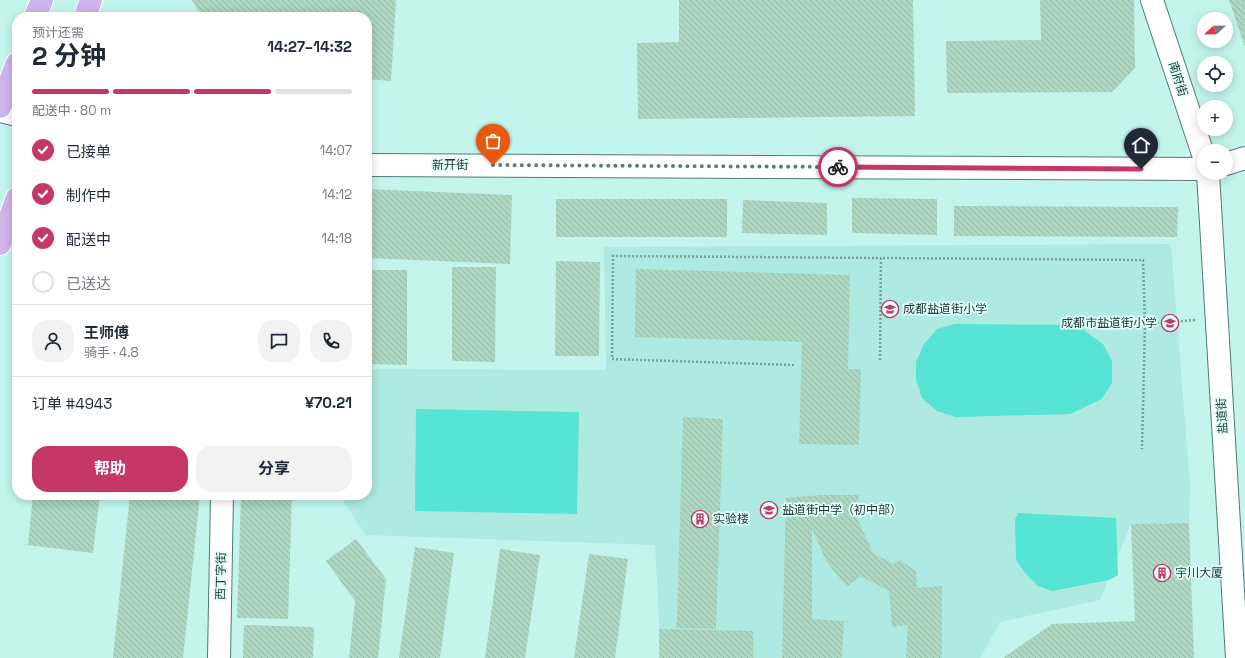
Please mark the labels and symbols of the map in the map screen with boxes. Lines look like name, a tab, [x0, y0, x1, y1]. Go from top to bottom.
north arrow	[1197, 12, 1233, 48]
street label: 南府街	[1165, 59, 1191, 99]
pin	[476, 124, 510, 165]
pin	[1124, 128, 1158, 169]
courier	[818, 147, 858, 187]
street label: 新开街	[432, 157, 468, 173]
school or university icon: 成都盐道街小学	[880, 299, 900, 319]
place label: 成都盐道街小学	[903, 301, 987, 317]
school or university icon: 成都市盐道街小学	[1160, 313, 1180, 333]
place label: 成都市盐道街小学	[1061, 315, 1157, 331]
street label: 盐道街	[1213, 398, 1231, 434]
school or university icon: 盐道街中学（初中部）	[759, 500, 779, 520]
place label: 盐道街中学（初中部）	[782, 502, 902, 518]
building icon: 实验楼	[690, 509, 710, 529]
place label: 实验楼	[713, 511, 749, 527]
street label: 西丁字街	[213, 552, 229, 600]
building icon: 宇川大厦	[1152, 563, 1172, 583]
place label: 宇川大厦	[1175, 565, 1223, 581]

